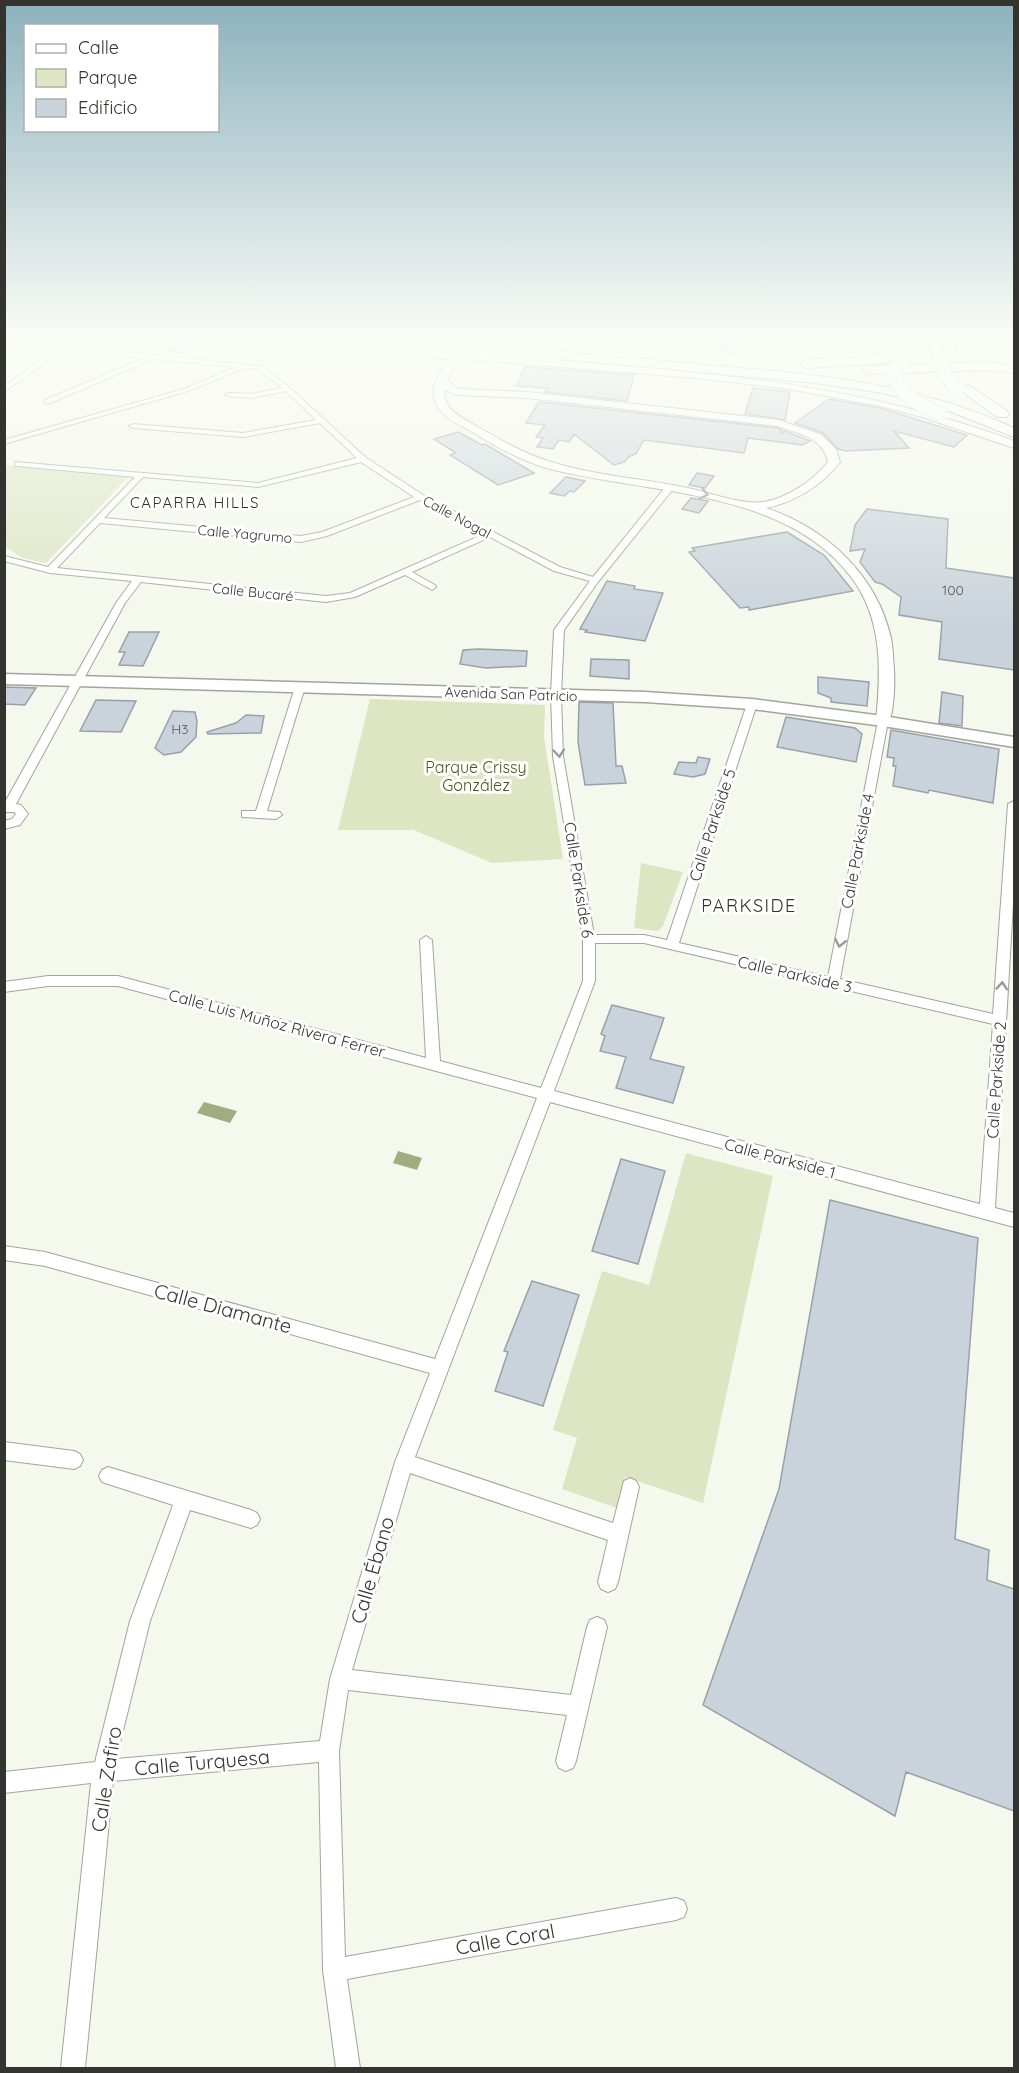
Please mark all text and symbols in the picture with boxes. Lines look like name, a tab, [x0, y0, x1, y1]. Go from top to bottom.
legend	[24, 24, 219, 132]
text: Calle	[78, 36, 119, 59]
text: Parque	[78, 66, 137, 89]
text: Edificio	[78, 96, 137, 119]
one-way arrow	[699, 487, 709, 500]
street label: Calle Nogal	[420, 492, 494, 542]
district label: CAPARRA HILLS	[130, 493, 260, 512]
street label: Calle Yagrumo	[197, 521, 293, 547]
street label: Calle Bucaré	[212, 579, 295, 605]
house number: 100	[942, 581, 964, 599]
street label: Avenida San Patricio	[444, 683, 578, 705]
house number: H3	[171, 720, 189, 738]
one-way arrow	[552, 749, 565, 758]
park label: Parque Crissy González	[425, 757, 527, 795]
street label: Calle Parkside 5	[684, 766, 740, 884]
street label: Calle Parkside 4	[836, 792, 878, 910]
street label: Calle Parkside 6	[560, 821, 598, 940]
district label: PARKSIDE	[701, 894, 797, 917]
one-way arrow	[834, 938, 847, 948]
street label: Calle Parkside 3	[736, 951, 854, 997]
one-way arrow	[995, 982, 1008, 991]
street label: Calle Luis Muñoz Rivera Ferrer	[167, 984, 387, 1062]
street label: Calle Parkside 2	[982, 1021, 1010, 1139]
street label: Calle Parkside 1	[722, 1134, 838, 1182]
street label: Calle Diamante	[151, 1278, 295, 1338]
street label: Calle Ébano	[345, 1514, 399, 1626]
street label: Calle Zafiro	[85, 1724, 127, 1834]
street label: Calle Turquesa	[133, 1744, 271, 1780]
street label: Calle Coral	[453, 1918, 557, 1960]

